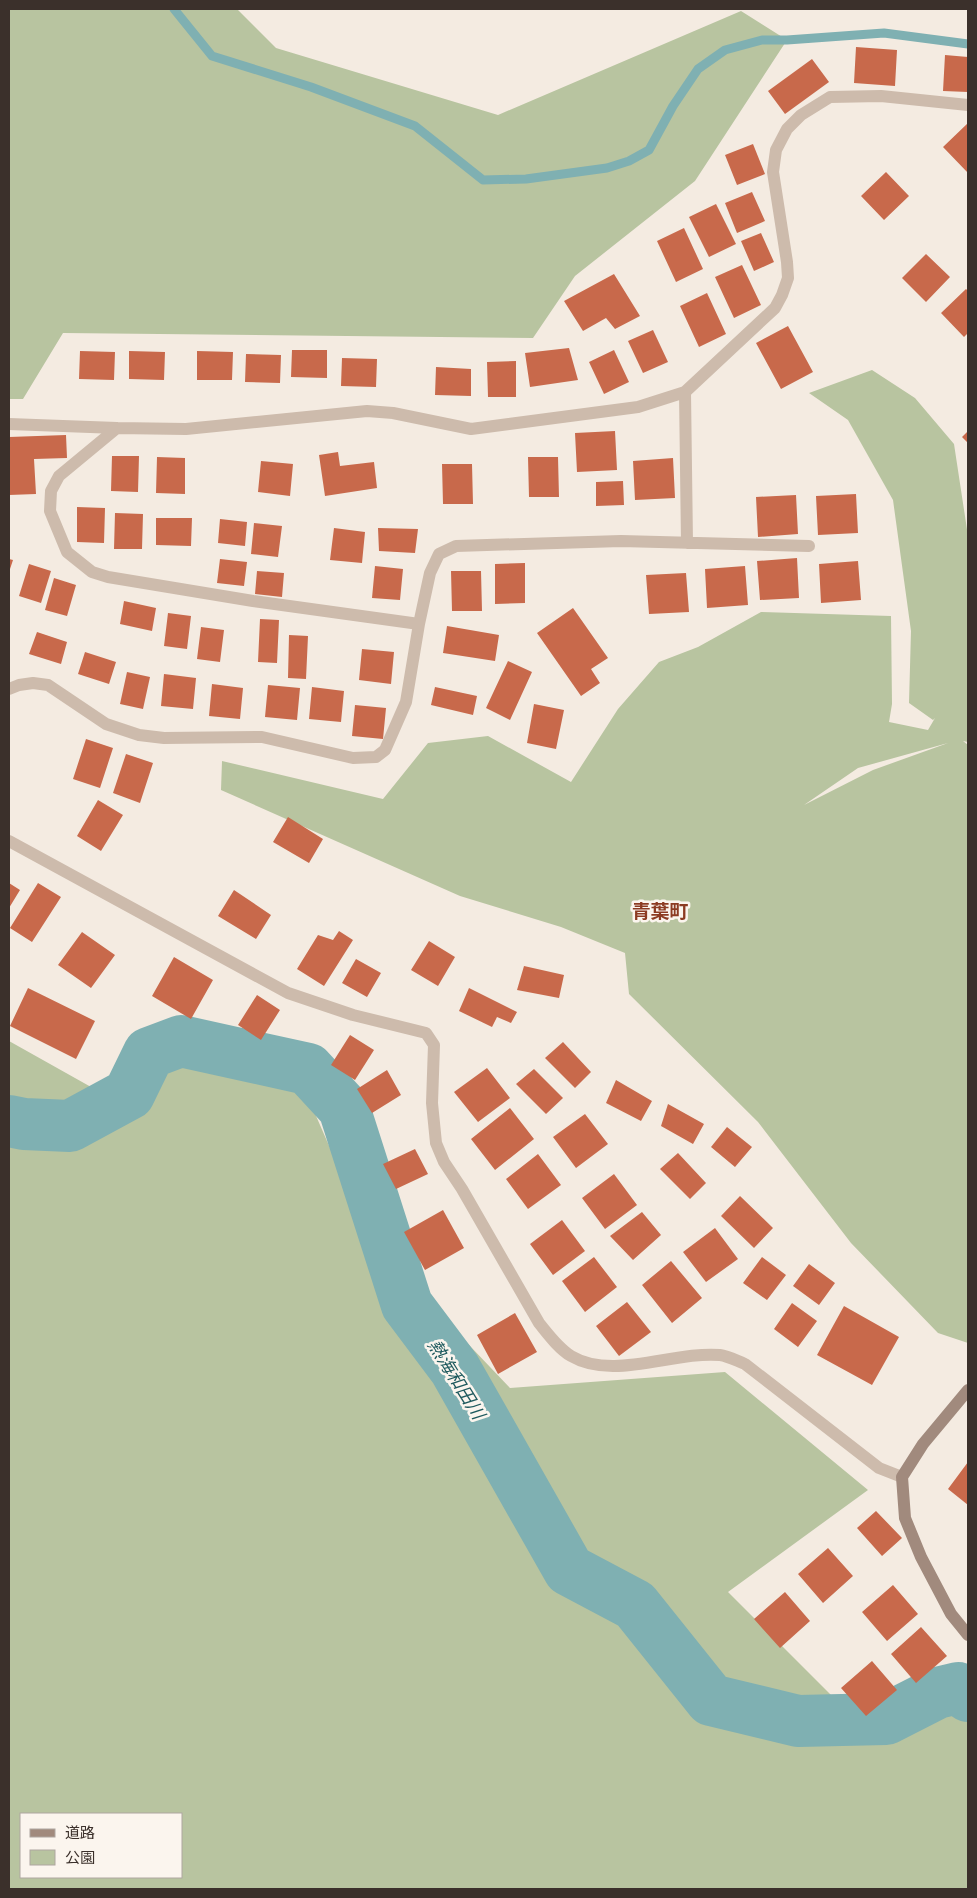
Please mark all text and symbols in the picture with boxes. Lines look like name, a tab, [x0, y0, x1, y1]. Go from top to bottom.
district label: 青葉町	[631, 899, 689, 922]
water label: 熱海和田川	[424, 1335, 491, 1425]
legend	[20, 1813, 182, 1878]
text: 道路	[65, 1823, 95, 1841]
text: 公園	[65, 1848, 95, 1866]

